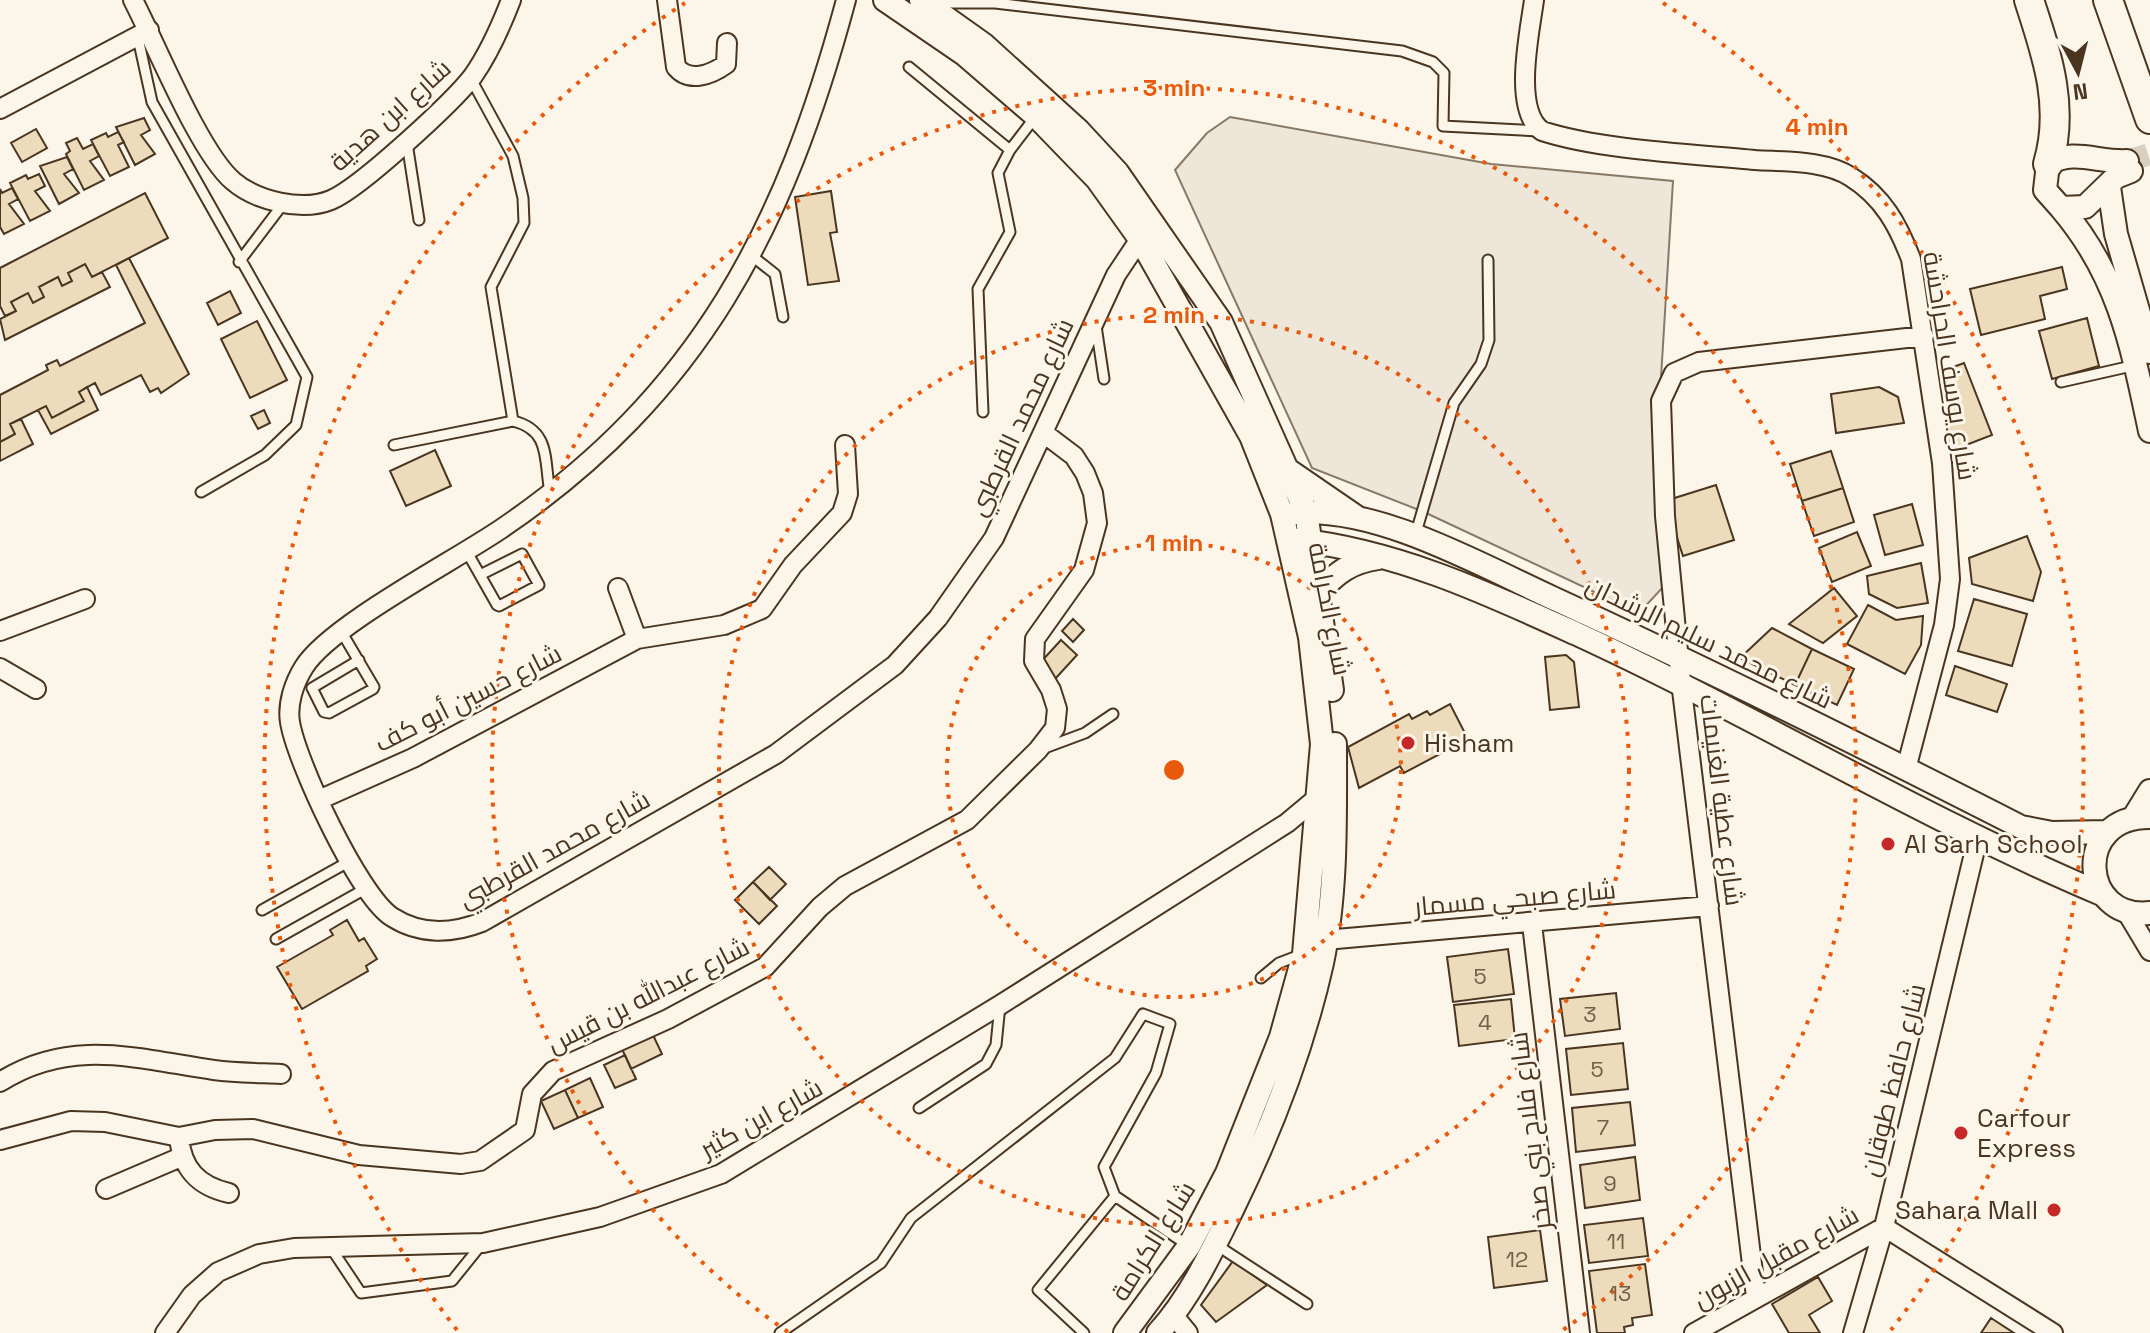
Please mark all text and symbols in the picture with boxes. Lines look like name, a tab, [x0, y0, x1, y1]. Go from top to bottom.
north arrow	[2038, 32, 2118, 112]
street label: شارع ابن هدية	[322, 51, 458, 179]
text: 3 min	[1143, 72, 1205, 103]
text: N	[2071, 77, 2089, 107]
text: 4 min	[1785, 111, 1849, 142]
street label: شارع يوسف الحراحشة	[1915, 249, 1985, 483]
text: 2 min	[1143, 299, 1205, 330]
street label: شارع محمد القرطبي	[960, 313, 1085, 523]
text: 1 min	[1145, 527, 1203, 558]
street label: شارع الكرامة	[1300, 540, 1360, 678]
street label: شارع محمد سليم الرشدان	[1580, 568, 1838, 717]
street label: شارع حسين أبو كف	[369, 636, 567, 760]
street label: شارع عطية الغنيمات	[1692, 692, 1752, 908]
place label: Hisham	[1424, 726, 1514, 760]
marker: Hisham	[1399, 734, 1417, 752]
centre of rings	[1160, 756, 1188, 784]
street label: شارع محمد القرطبي	[452, 782, 658, 919]
place label: Al Sarh School	[1904, 827, 2083, 861]
marker: Al Sarh School	[1879, 835, 1897, 853]
street label: شارع صبحي مسمار	[1411, 872, 1618, 928]
street label: شارع عبدالله بن قيس	[541, 929, 755, 1061]
house number: 5	[1473, 962, 1487, 990]
street label: شارع حافظ طوقان	[1853, 980, 1933, 1180]
house number: 3	[1583, 1000, 1597, 1028]
house number: 4	[1478, 1008, 1492, 1036]
street label: شارع فلاح بني صخر	[1501, 1030, 1563, 1234]
house number: 5	[1590, 1055, 1604, 1083]
street label: شارع ابن كثير	[692, 1070, 828, 1167]
place label: Carfour Express	[1977, 1101, 2076, 1165]
house number: 7	[1597, 1113, 1609, 1141]
marker: Carfour Express	[1952, 1124, 1970, 1142]
house number: 9	[1603, 1169, 1617, 1197]
street label: شارع الكرامة	[1103, 1175, 1203, 1307]
place label: Sahara Mall	[1895, 1193, 2038, 1227]
street label: شارع مقبل الزبون	[1687, 1198, 1865, 1316]
marker: Sahara Mall	[2045, 1201, 2063, 1219]
house number: 11	[1607, 1227, 1625, 1255]
house number: 12	[1506, 1245, 1528, 1273]
house number: 13	[1609, 1279, 1631, 1307]

